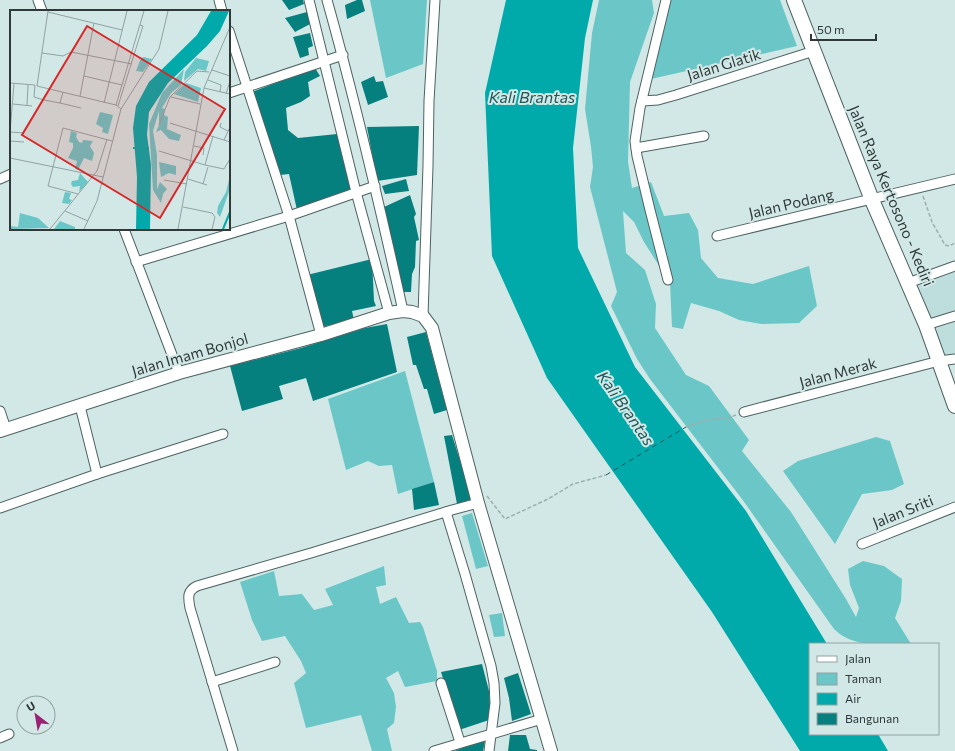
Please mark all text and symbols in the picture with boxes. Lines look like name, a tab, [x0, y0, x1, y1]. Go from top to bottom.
inset map	[10, 10, 230, 230]
scale bar	[811, 16, 876, 42]
text: 50 m	[817, 22, 845, 36]
street label: Jalan Glatik	[685, 44, 763, 84]
water label: Kali Brantas	[489, 87, 575, 106]
street label: Jalan Raya Kertosono - Kediri	[846, 102, 938, 289]
street label: Jalan Podang	[747, 185, 835, 222]
street label: Jalan Imam Bonjol	[129, 329, 250, 379]
street label: Jalan Merak	[797, 353, 878, 391]
water label: Kali Brantas	[594, 367, 659, 449]
street label: Jalan Sriti	[870, 491, 936, 531]
legend	[809, 643, 939, 735]
text: Jalan	[845, 651, 871, 666]
text: Taman	[845, 671, 882, 685]
text: Air	[845, 691, 861, 705]
north arrow	[16, 695, 56, 735]
text: U	[24, 698, 37, 714]
text: Bangunan	[845, 711, 899, 725]

